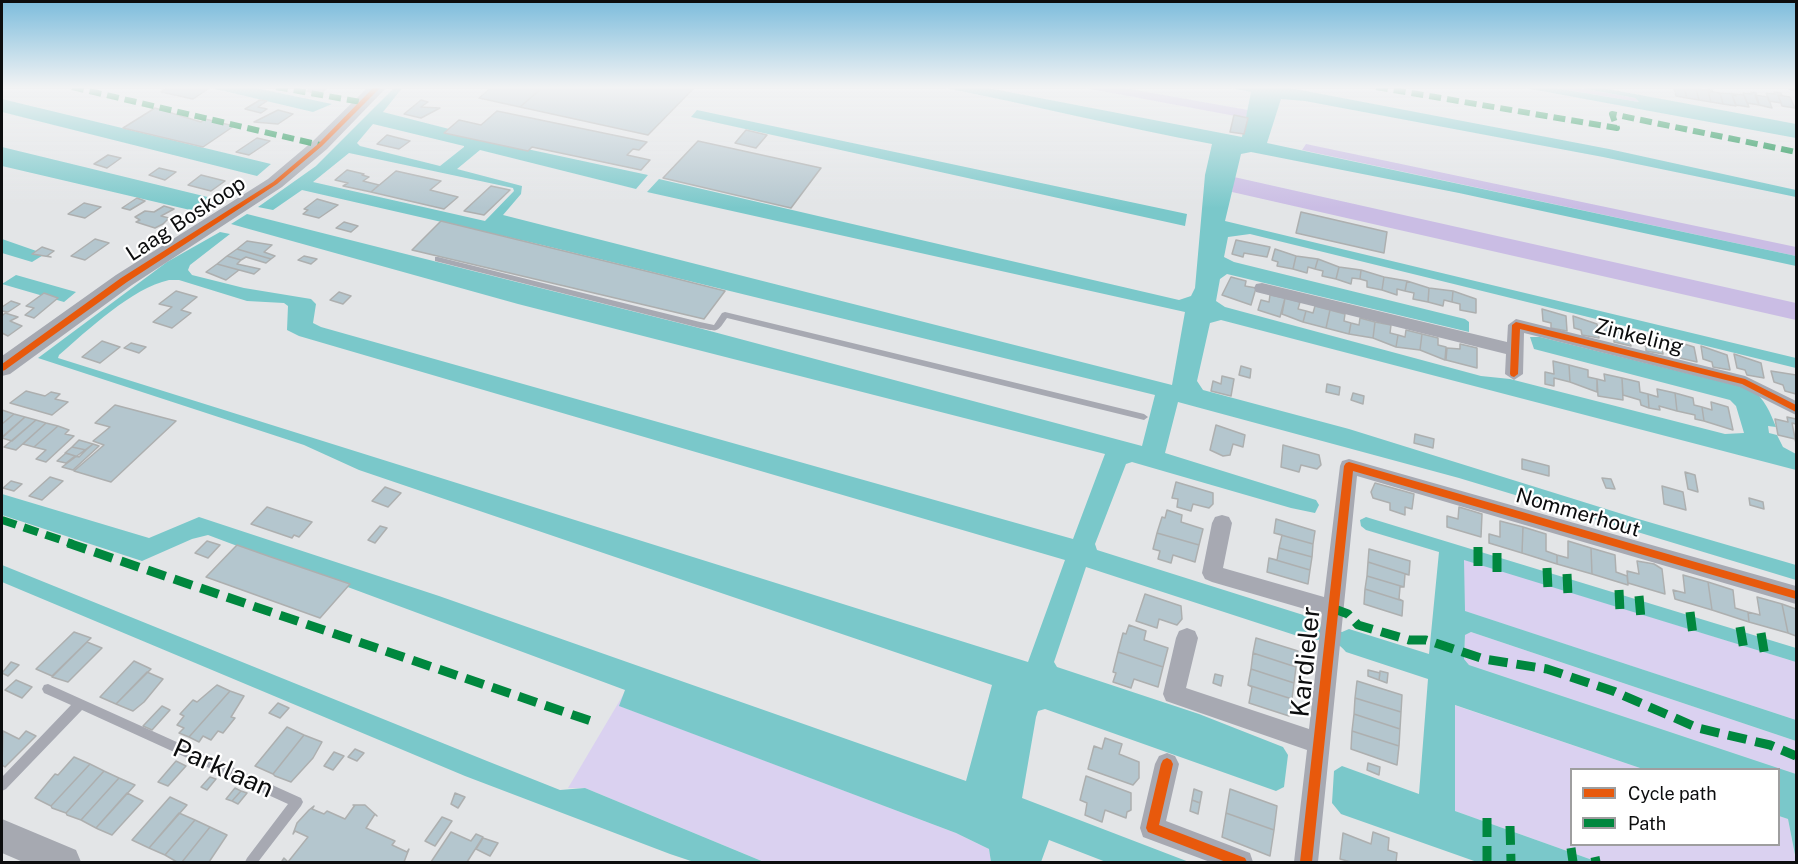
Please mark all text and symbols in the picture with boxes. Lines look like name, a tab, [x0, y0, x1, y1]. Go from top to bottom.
street label: Laag Boskoop	[122, 171, 250, 267]
street label: Zinkeling	[1592, 314, 1686, 360]
street label: Nommerhout	[1513, 483, 1643, 543]
street label: Kardieler	[1285, 605, 1327, 719]
street label: Parklaan	[168, 733, 278, 805]
legend	[1570, 768, 1780, 846]
text: Cycle path	[1628, 783, 1717, 804]
text: Path	[1628, 813, 1666, 834]

